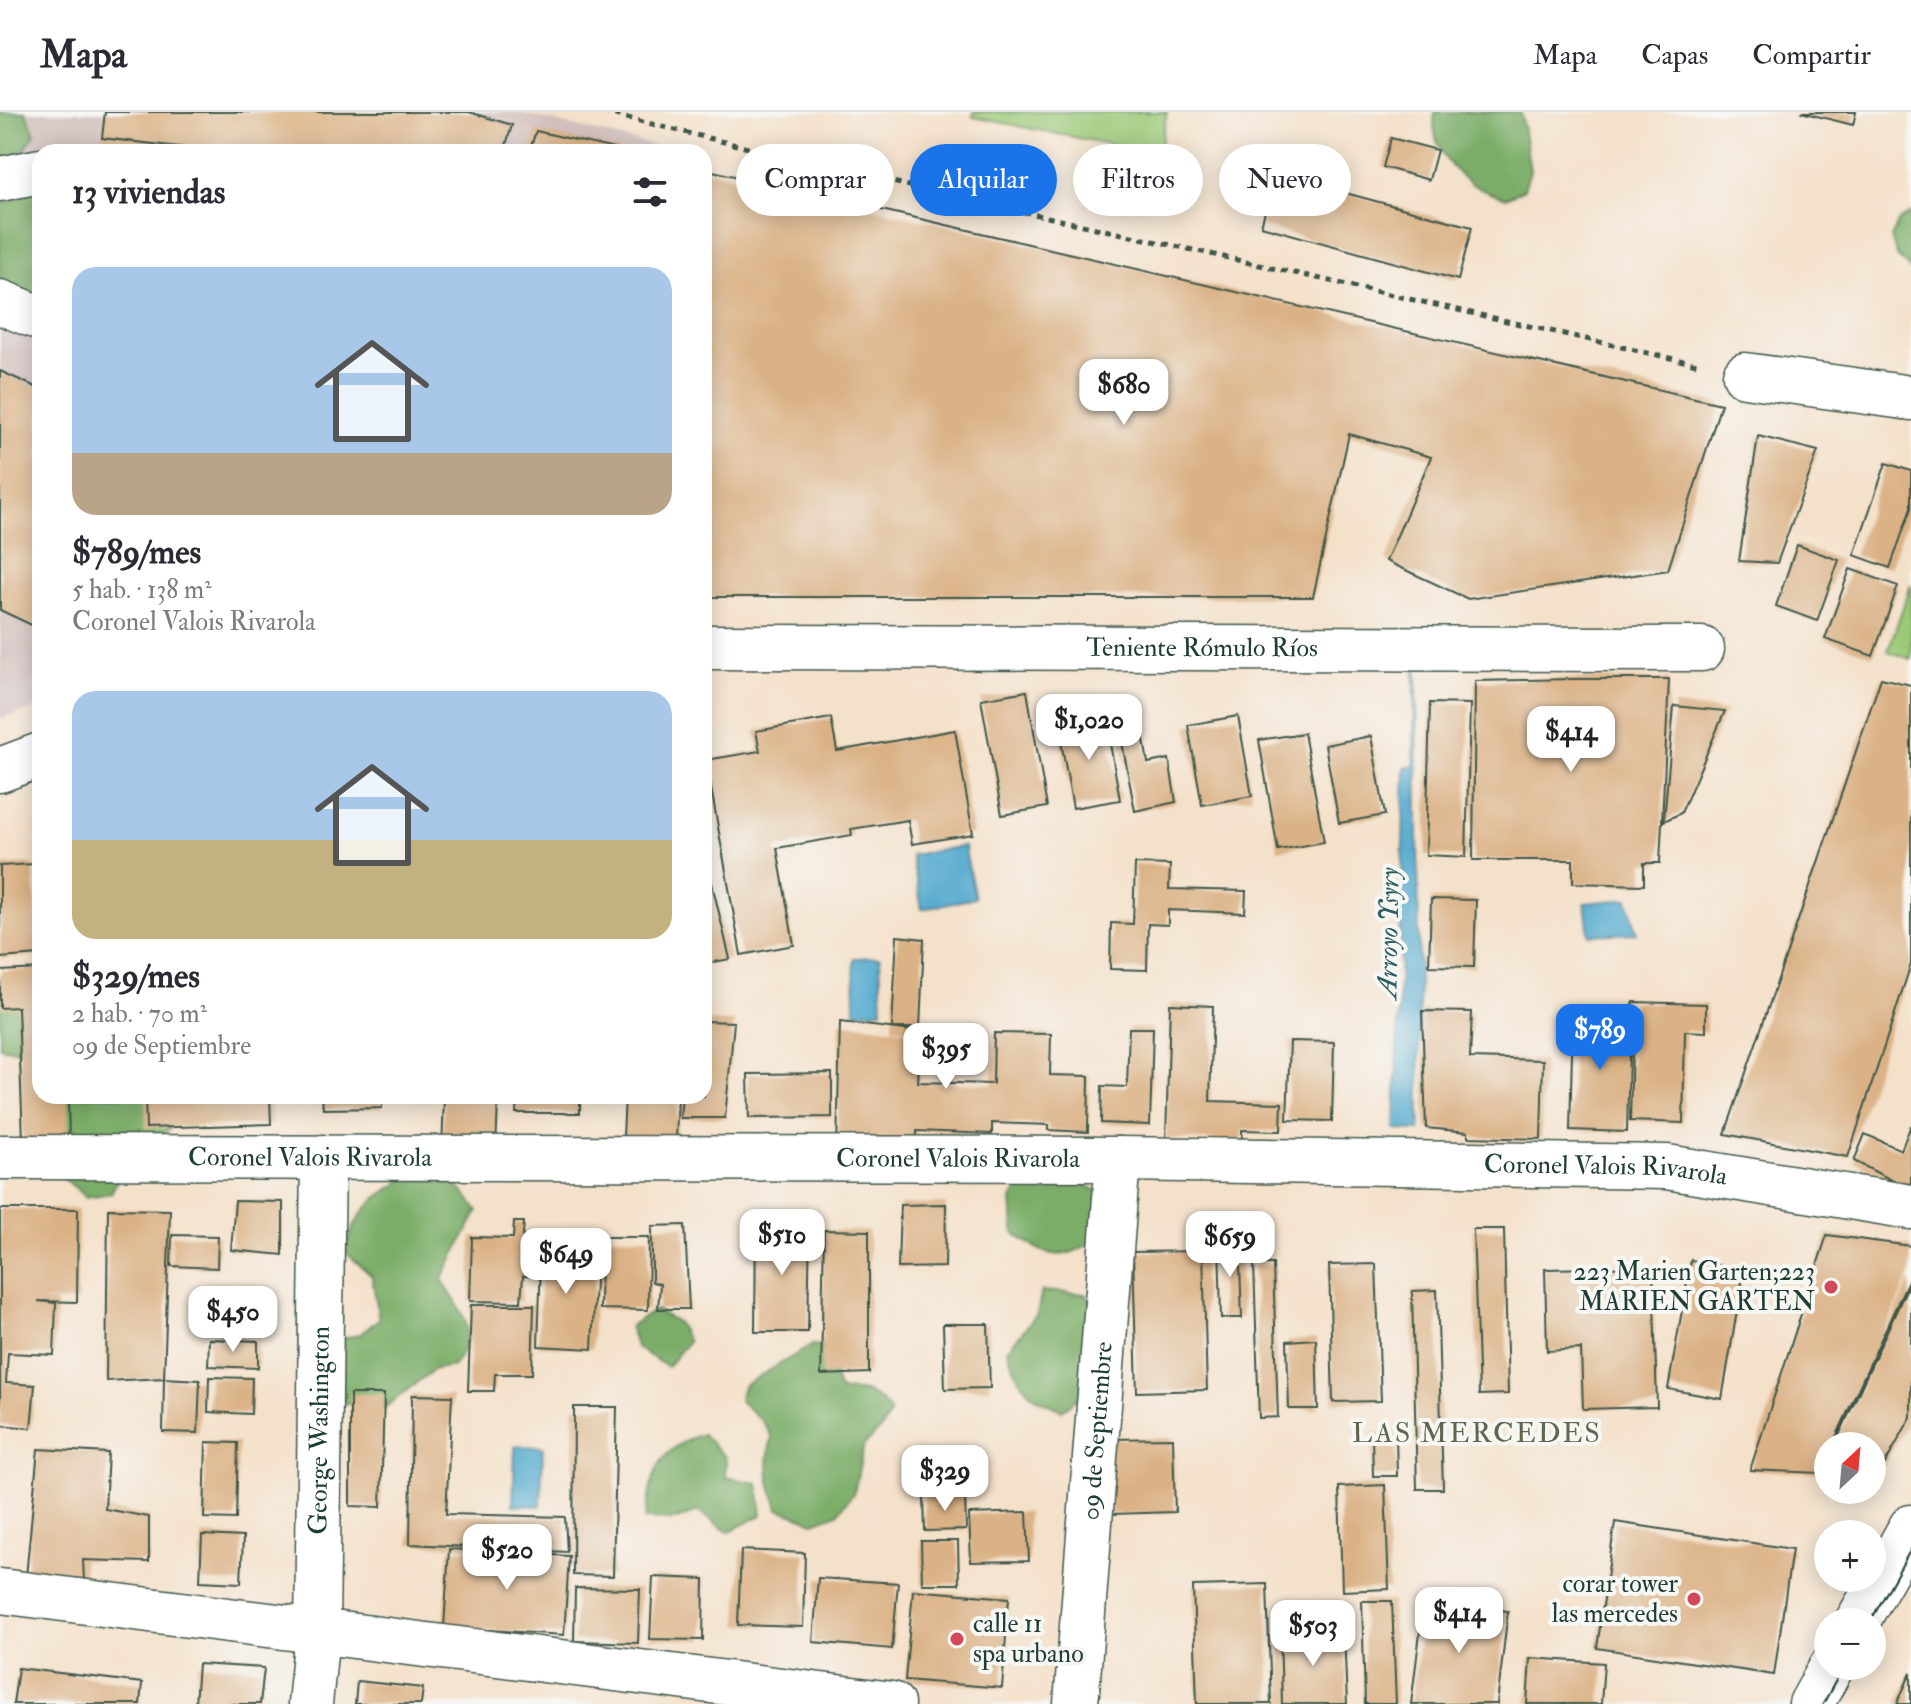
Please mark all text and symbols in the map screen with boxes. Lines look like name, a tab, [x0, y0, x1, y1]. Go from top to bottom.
text: Mapa	[40, 31, 127, 79]
text: Mapa	[1533, 38, 1597, 73]
text: Capas	[1641, 38, 1708, 73]
text: Compartir	[1752, 38, 1871, 73]
chip: Comprar	[736, 144, 894, 216]
chip: Alquilar	[910, 144, 1057, 216]
chip: Filtros	[1073, 144, 1203, 216]
chip: Nuevo	[1219, 144, 1351, 216]
icon: filters	[628, 170, 672, 214]
text: 13 viviendas	[72, 171, 225, 214]
icon: home	[300, 319, 444, 463]
pin: $680	[1077, 359, 1171, 427]
text: $680	[1097, 369, 1151, 401]
text: $789/mes	[72, 531, 201, 574]
text: 5 hab. · 138 m²	[72, 574, 212, 606]
text: Coronel Valois Rivarola	[72, 606, 316, 638]
street label: Teniente Rómulo Ríos	[1086, 632, 1318, 664]
pin: $1,020	[1024, 694, 1154, 762]
text: $1,020	[1054, 704, 1124, 736]
pin: $414	[1524, 706, 1618, 774]
text: $414	[1545, 716, 1597, 748]
icon: home	[300, 743, 444, 887]
water label: Arroyo Ysyry	[1370, 867, 1408, 1002]
text: $329/mes	[72, 955, 200, 998]
text: 2 hab. · 70 m²	[72, 998, 207, 1030]
pin: $789	[1553, 1004, 1647, 1072]
text: $789	[1574, 1014, 1626, 1046]
pin: $395	[899, 1023, 993, 1091]
text: 09 de Septiembre	[72, 1030, 251, 1062]
text: $395	[921, 1033, 971, 1065]
street label: Coronel Valois Rivarola	[188, 1141, 432, 1174]
street label: Coronel Valois Rivarola	[836, 1142, 1080, 1175]
street label: Coronel Valois Rivarola	[1484, 1148, 1730, 1193]
pin: $510	[735, 1209, 829, 1277]
pin: $659	[1183, 1211, 1277, 1279]
text: $510	[758, 1219, 806, 1251]
text: $659	[1204, 1221, 1256, 1253]
pin: $649	[519, 1228, 613, 1296]
text: $649	[538, 1238, 594, 1270]
place label: 223 Marien Garten;223 MARIEN GARTEN	[1573, 1256, 1816, 1318]
marker: 223 Marien Garten;223 MARIEN GARTEN	[1822, 1278, 1840, 1296]
pin: $450	[186, 1286, 280, 1354]
text: $450	[206, 1296, 260, 1328]
street label: George Washington	[302, 1326, 337, 1535]
street label: 09 de Septiembre	[1074, 1340, 1120, 1521]
district label: LAS MERCEDES	[1352, 1416, 1602, 1451]
north arrow	[1814, 1432, 1886, 1504]
map controls	[1814, 1432, 1886, 1680]
pin: $329	[898, 1445, 992, 1513]
text: $329	[919, 1455, 971, 1487]
button: +	[1814, 1520, 1886, 1592]
pin: $520	[460, 1524, 554, 1592]
text: $520	[481, 1534, 533, 1566]
place label: corar tower las mercedes	[1552, 1568, 1678, 1630]
pin: $414	[1412, 1587, 1506, 1655]
marker: corar tower las mercedes	[1685, 1590, 1703, 1608]
text: $414	[1433, 1597, 1485, 1629]
pin: $503	[1266, 1600, 1360, 1668]
place label: calle 11 spa urbano	[973, 1608, 1084, 1671]
button: −	[1814, 1608, 1886, 1680]
text: $503	[1288, 1610, 1338, 1642]
marker: calle 11 spa urbano	[948, 1630, 966, 1648]

